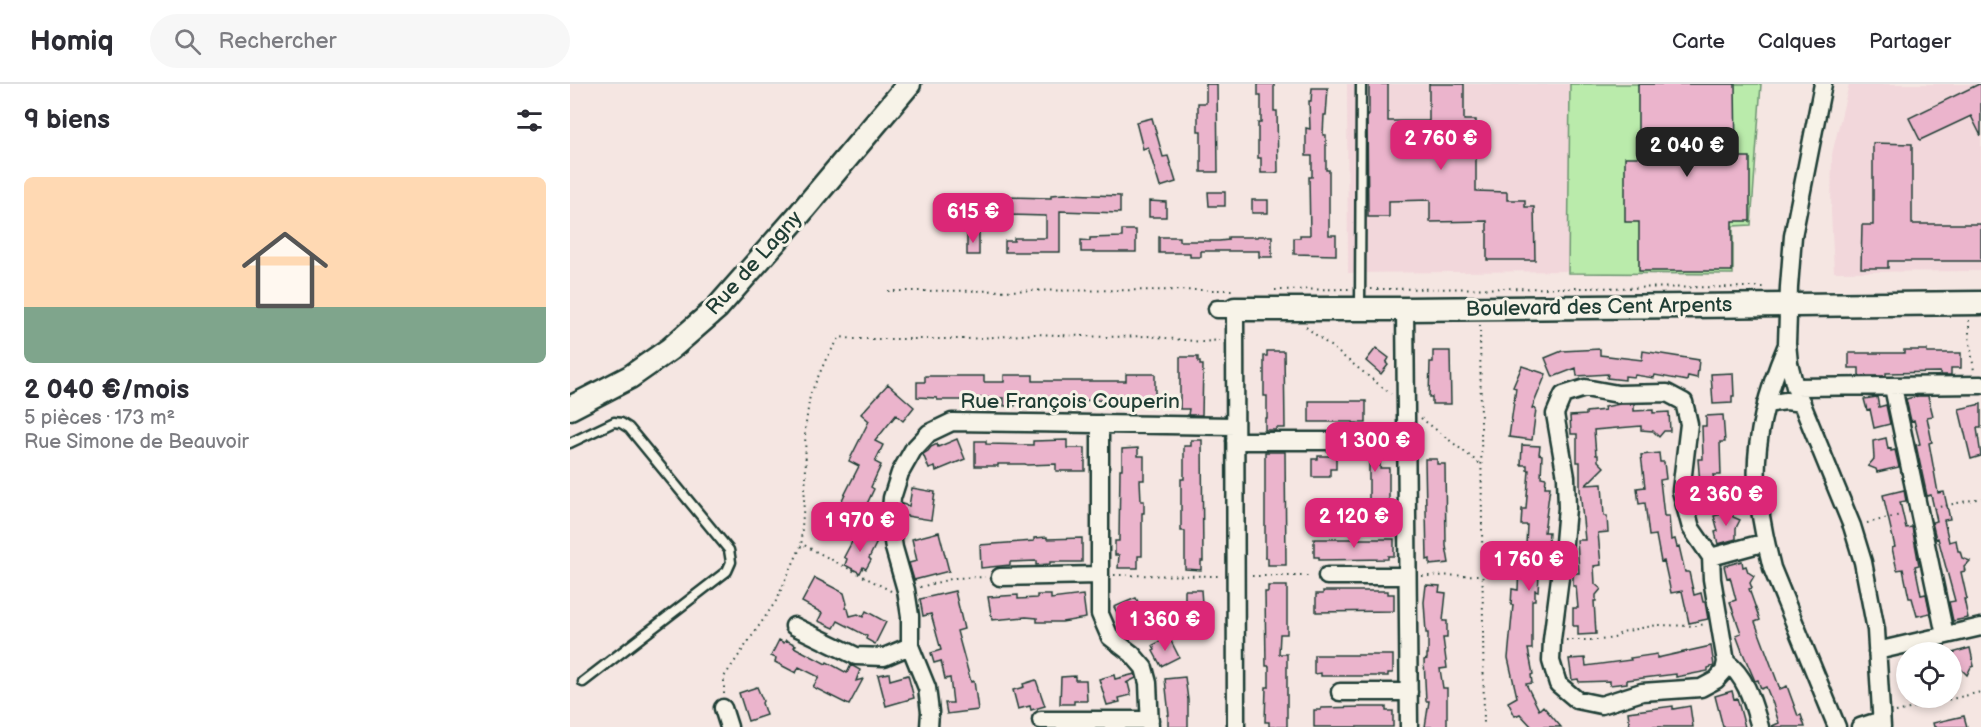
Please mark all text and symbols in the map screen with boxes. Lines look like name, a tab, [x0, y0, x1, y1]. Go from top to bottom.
search box	[150, 14, 570, 68]
text: Homiq	[30, 25, 114, 58]
icon: search	[171, 25, 204, 58]
text: Rechercher	[219, 28, 337, 55]
text: Carte	[1672, 29, 1725, 54]
text: Calques	[1758, 29, 1836, 54]
text: Partager	[1869, 29, 1951, 54]
icon: filters	[513, 104, 546, 137]
text: 9 biens	[24, 105, 110, 136]
pin: 2 760 €	[1386, 120, 1496, 171]
text: 2 760 €	[1404, 127, 1478, 151]
pin: 2 040 €	[1632, 127, 1742, 178]
text: 2 040 €	[1650, 134, 1724, 158]
pin: 615 €	[931, 193, 1015, 244]
text: 615 €	[947, 200, 999, 224]
street label: Rue de Lagny	[701, 205, 808, 320]
icon: home	[231, 216, 339, 324]
street label: Boulevard des Cent Arpents	[1465, 292, 1733, 322]
text: 2 040 €/mois	[24, 375, 189, 406]
street label: Rue François Couperin	[960, 389, 1180, 414]
text: 5 pièces · 173 m²	[24, 406, 175, 430]
pin: 1 300 €	[1320, 422, 1430, 473]
text: 1 300 €	[1340, 429, 1410, 453]
text: Rue Simone de Beauvoir	[24, 430, 249, 454]
pin: 2 360 €	[1671, 476, 1781, 527]
text: 2 360 €	[1689, 483, 1763, 507]
pin: 2 120 €	[1299, 498, 1409, 549]
pin: 1 970 €	[805, 502, 915, 553]
text: 2 120 €	[1319, 505, 1389, 529]
text: 1 970 €	[825, 509, 895, 533]
pin: 1 760 €	[1474, 541, 1584, 592]
text: 1 760 €	[1494, 548, 1564, 572]
pin: 1 360 €	[1110, 601, 1220, 652]
text: 1 360 €	[1130, 608, 1200, 632]
map controls	[1896, 642, 1962, 708]
button: locate	[1896, 642, 1962, 708]

